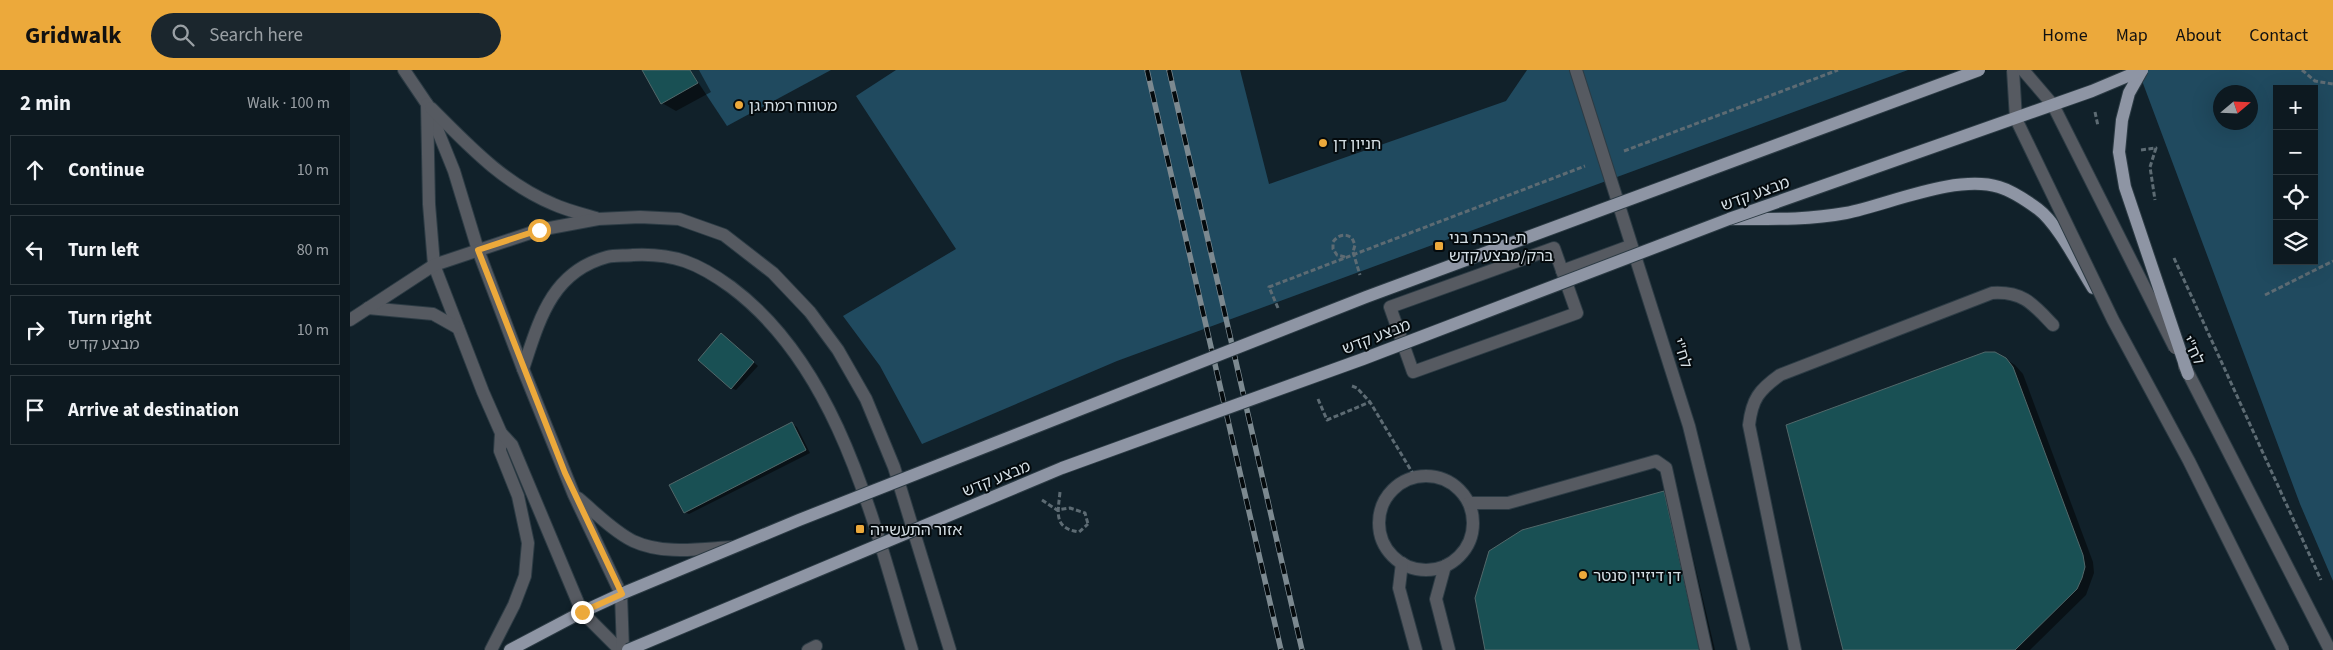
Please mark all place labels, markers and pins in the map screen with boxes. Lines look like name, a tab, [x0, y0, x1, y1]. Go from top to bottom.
place label: מטווח רמת גן	[749, 95, 837, 117]
marker: מטווח רמת גן	[733, 99, 745, 111]
place label: חניון דן	[1333, 133, 1381, 155]
marker: חניון דן	[1317, 137, 1329, 149]
place label: ת. רכבת בני ברק/מבצע קדש	[1449, 227, 1553, 267]
marker: ת. רכבת בני ברק/מבצע קדש	[1433, 240, 1445, 252]
place label: אזור התעשייה	[870, 519, 962, 541]
marker: אזור התעשייה	[854, 523, 866, 535]
place label: דן דיזיין סנטר	[1593, 565, 1681, 587]
marker: דן דיזיין סנטר	[1577, 569, 1589, 581]

